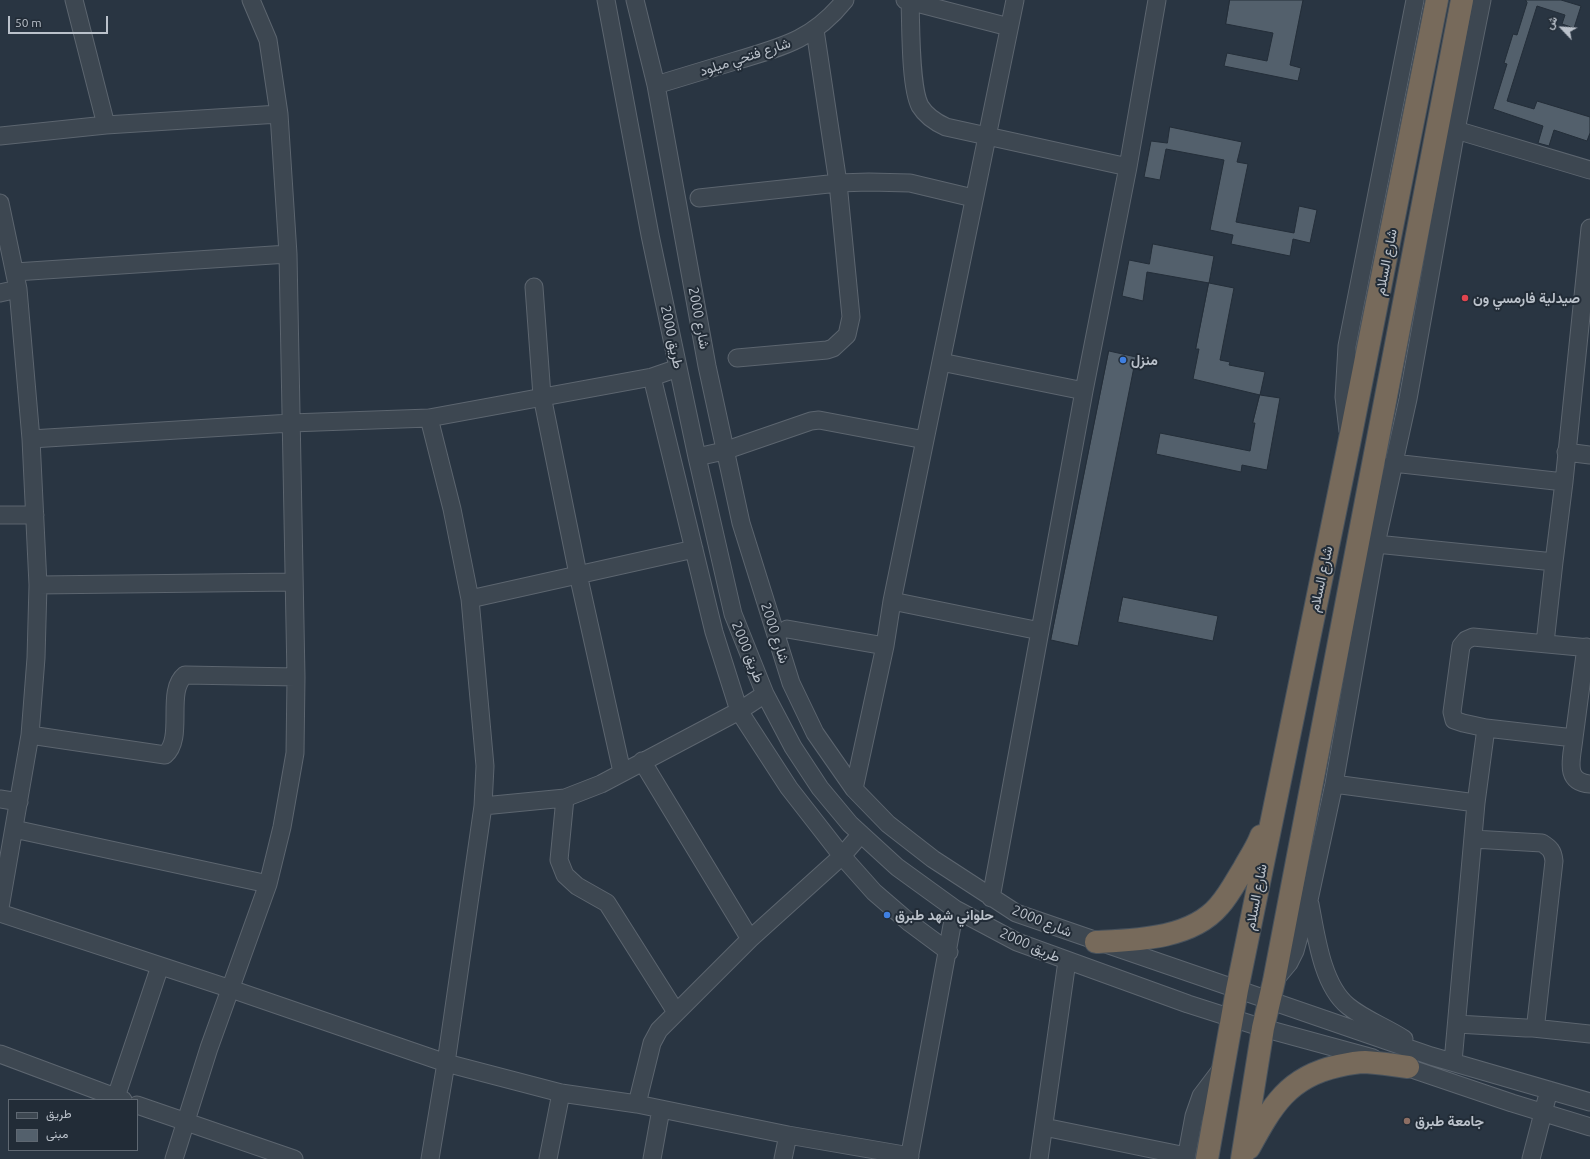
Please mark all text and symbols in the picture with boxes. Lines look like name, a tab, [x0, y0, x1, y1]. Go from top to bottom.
scale bar	[10, 8, 110, 34]
north arrow	[1542, 8, 1582, 48]
text: ش	[1543, 14, 1559, 31]
text: 50 m	[15, 16, 42, 29]
street label: شارع فتحي ميلود	[697, 34, 793, 80]
street label: شارع السلام	[1371, 227, 1401, 297]
street label: شارع 2000	[685, 286, 713, 350]
place label: صيدلية فارمسي ون	[1473, 290, 1580, 306]
marker: صيدلية فارمسي ون	[1460, 293, 1470, 303]
street label: طريق 2000	[657, 304, 687, 370]
place label: منزل	[1131, 352, 1158, 368]
marker: منزل	[1118, 355, 1128, 365]
street label: شارع السلام	[1306, 544, 1336, 614]
street label: شارع 2000	[757, 600, 793, 666]
street label: طريق 2000	[728, 619, 768, 685]
street label: شارع السلام	[1241, 862, 1271, 932]
street label: شارع 2000	[1010, 901, 1074, 941]
place label: حلواني شهد طبرق	[895, 907, 994, 923]
marker: حلواني شهد طبرق	[882, 910, 892, 920]
street label: طريق 2000	[997, 924, 1063, 966]
legend	[8, 1099, 138, 1151]
text: طريق	[46, 1107, 71, 1120]
place label: جامعة طبرق	[1415, 1113, 1484, 1129]
marker: جامعة طبرق	[1402, 1116, 1412, 1126]
text: مبنى	[46, 1127, 68, 1140]

